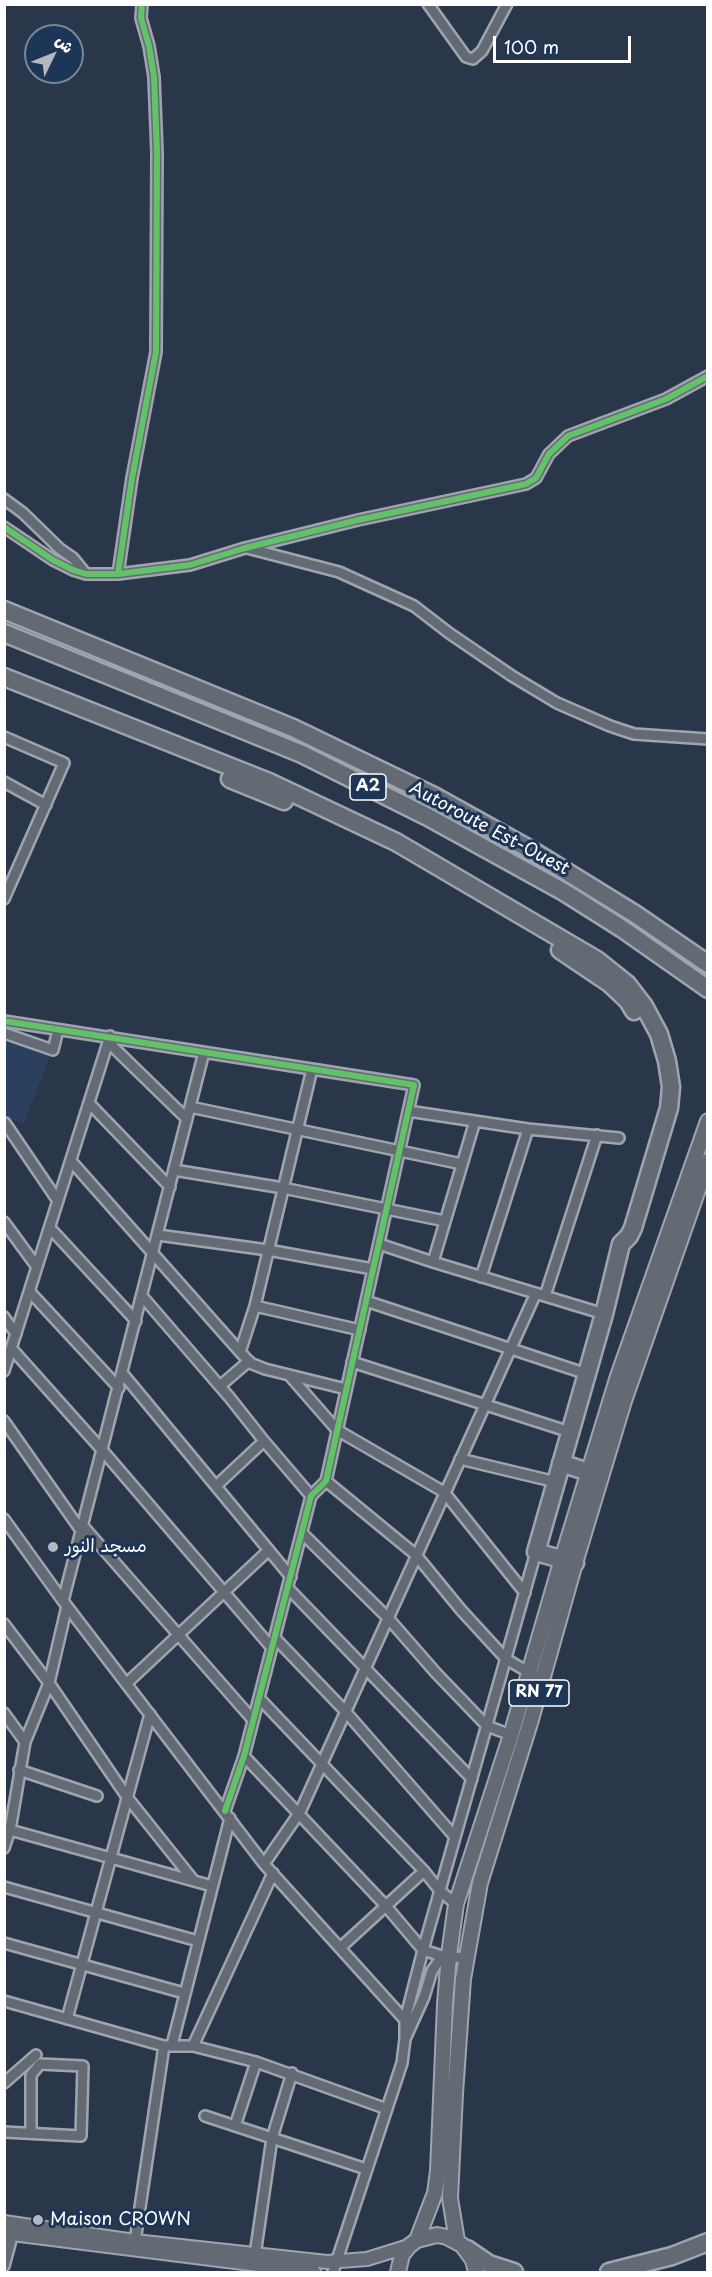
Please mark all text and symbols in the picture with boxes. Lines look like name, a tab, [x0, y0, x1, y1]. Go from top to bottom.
north arrow	[24, 24, 84, 84]
scale bar	[496, 24, 634, 62]
text: ش	[51, 28, 80, 58]
text: 100 m	[504, 33, 559, 60]
road number: A2	[350, 774, 386, 800]
street label: Autoroute Est-Ouest	[405, 778, 573, 880]
place label: مسجد النور	[65, 1536, 147, 1558]
marker: مسجد النور	[46, 1540, 60, 1554]
road number: RN 77	[509, 1680, 569, 1706]
place label: Maison CROWN	[50, 2209, 191, 2231]
marker: Maison CROWN	[31, 2213, 45, 2227]

